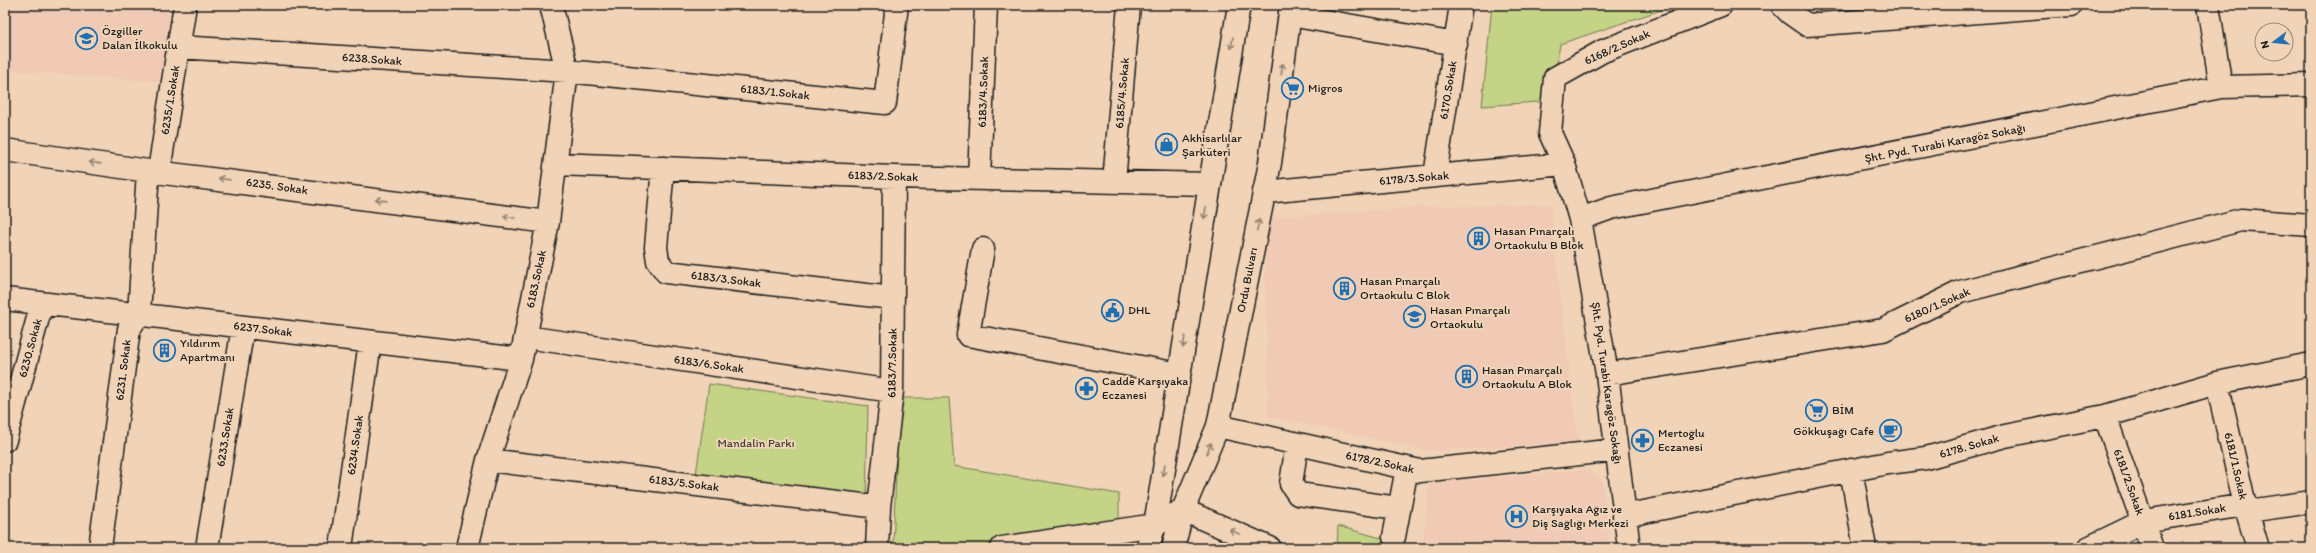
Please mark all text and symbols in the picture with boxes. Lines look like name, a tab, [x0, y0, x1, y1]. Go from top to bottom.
north arrow	[2254, 22, 2294, 62]
place label: Özgiller Dalan İlkokulu	[102, 24, 178, 52]
school or university icon: Özgiller Dalan İlkokulu	[73, 25, 99, 51]
street label: 6168/2.Sokak	[1582, 26, 1652, 68]
one-way arrow	[1228, 37, 1236, 50]
text: N	[2258, 39, 2272, 50]
street label: 6238.Sokak	[342, 50, 402, 68]
street label: 6183/4.Sokak	[975, 56, 991, 128]
street label: 6185/4.Sokak	[1112, 57, 1132, 129]
street label: 6170.Sokak	[1436, 60, 1460, 120]
one-way arrow	[1278, 63, 1286, 76]
street label: 6235/1.Sokak	[158, 64, 182, 136]
supermarket icon: Migros	[1280, 75, 1306, 101]
street label: 6183/1.Sokak	[740, 81, 810, 103]
place label: Migros	[1308, 81, 1343, 95]
street label: Şht. Pyd. Turabi Karagöz Sokağı	[1863, 121, 2027, 165]
place label: Akhisarlılar Şarküteri	[1182, 131, 1242, 159]
shop icon: Akhisarlılar Şarküteri	[1154, 132, 1180, 158]
one-way arrow	[89, 159, 102, 167]
street label: 6183/2.Sokak	[848, 168, 918, 184]
street label: 6178/3.Sokak	[1378, 168, 1450, 188]
one-way arrow	[218, 175, 231, 183]
street label: 6235. Sokak	[245, 175, 309, 197]
one-way arrow	[375, 196, 388, 204]
one-way arrow	[1201, 206, 1209, 219]
one-way arrow	[503, 213, 516, 221]
one-way arrow	[1254, 219, 1262, 232]
place label: Hasan Pınarçalı Ortaokulu B Blok	[1494, 224, 1584, 252]
building icon: Hasan Pınarçalı Ortaokulu B Blok	[1465, 225, 1491, 251]
street label: Ordu Bulvarı	[1234, 246, 1260, 314]
street label: 6183.Sokak	[523, 249, 549, 309]
street label: 6183/3.Sokak	[690, 268, 762, 290]
place label: Hasan Pınarçalı Ortaokulu C Blok	[1360, 274, 1450, 302]
building icon: Hasan Pınarçalı Ortaokulu C Blok	[1332, 275, 1358, 301]
street label: 6180/1.Sokak	[1902, 284, 1972, 326]
public building icon: DHL	[1099, 297, 1125, 323]
street label: Şht. Pyd. Turabi Karagöz Sokağı	[1589, 301, 1625, 465]
place label: DHL	[1128, 303, 1150, 317]
place label: Hasan Pınarçalı Ortaokulu	[1430, 303, 1510, 331]
school or university icon: Hasan Pınarçalı Ortaokulu	[1401, 304, 1427, 330]
street label: 6230.Sokak	[15, 317, 45, 379]
street label: 6237.Sokak	[233, 318, 293, 340]
street label: 6183/7.Sokak	[884, 328, 900, 398]
one-way arrow	[1180, 335, 1188, 348]
place label: Yıldırım Apartmanı	[180, 336, 235, 364]
building icon: Yıldırım Apartmanı	[151, 337, 177, 363]
street label: 6231. Sokak	[112, 339, 134, 401]
street label: 6183/6.Sokak	[673, 352, 745, 376]
place label: Hasan Pınarçalı Ortaokulu A Blok	[1482, 363, 1573, 391]
building icon: Hasan Pınarçalı Ortaokulu A Blok	[1454, 364, 1480, 390]
place label: Cadde Karşıyaka Eczanesi	[1102, 374, 1188, 402]
pharmacy icon: Cadde Karşıyaka Eczanesi	[1073, 375, 1099, 401]
supermarket icon: BİM	[1803, 397, 1829, 423]
place label: BİM	[1832, 403, 1854, 417]
street label: 6233.Sokak	[213, 406, 237, 468]
street label: 6234.Sokak	[344, 414, 366, 476]
cafe icon: Gökkuşağı Cafe	[1877, 418, 1903, 444]
place label: Gökkuşağı Cafe	[1793, 424, 1874, 438]
place label: Mertoğlu Eczanesi	[1658, 426, 1705, 454]
pharmacy icon: Mertoğlu Eczanesi	[1629, 427, 1655, 453]
street label: 6178. Sokak	[1938, 431, 2000, 461]
street label: 6181/1.Sokak	[2221, 431, 2251, 501]
park label: Mandalin Parkı	[717, 436, 795, 450]
one-way arrow	[1205, 442, 1213, 454]
street label: 6181/2.Sokak	[2111, 447, 2147, 517]
street label: 6178/2.Sokak	[1344, 448, 1416, 476]
one-way arrow	[1160, 463, 1168, 476]
street label: 6183/5.Sokak	[648, 472, 720, 494]
street label: 6181.Sokak	[2167, 501, 2227, 523]
place label: Karşıyaka Ağız ve Diş Sağlığı Merkezi	[1532, 502, 1629, 530]
hospital icon: Karşıyaka Ağız ve Diş Sağlığı Merkezi	[1503, 503, 1529, 529]
one-way arrow	[1229, 528, 1241, 535]

